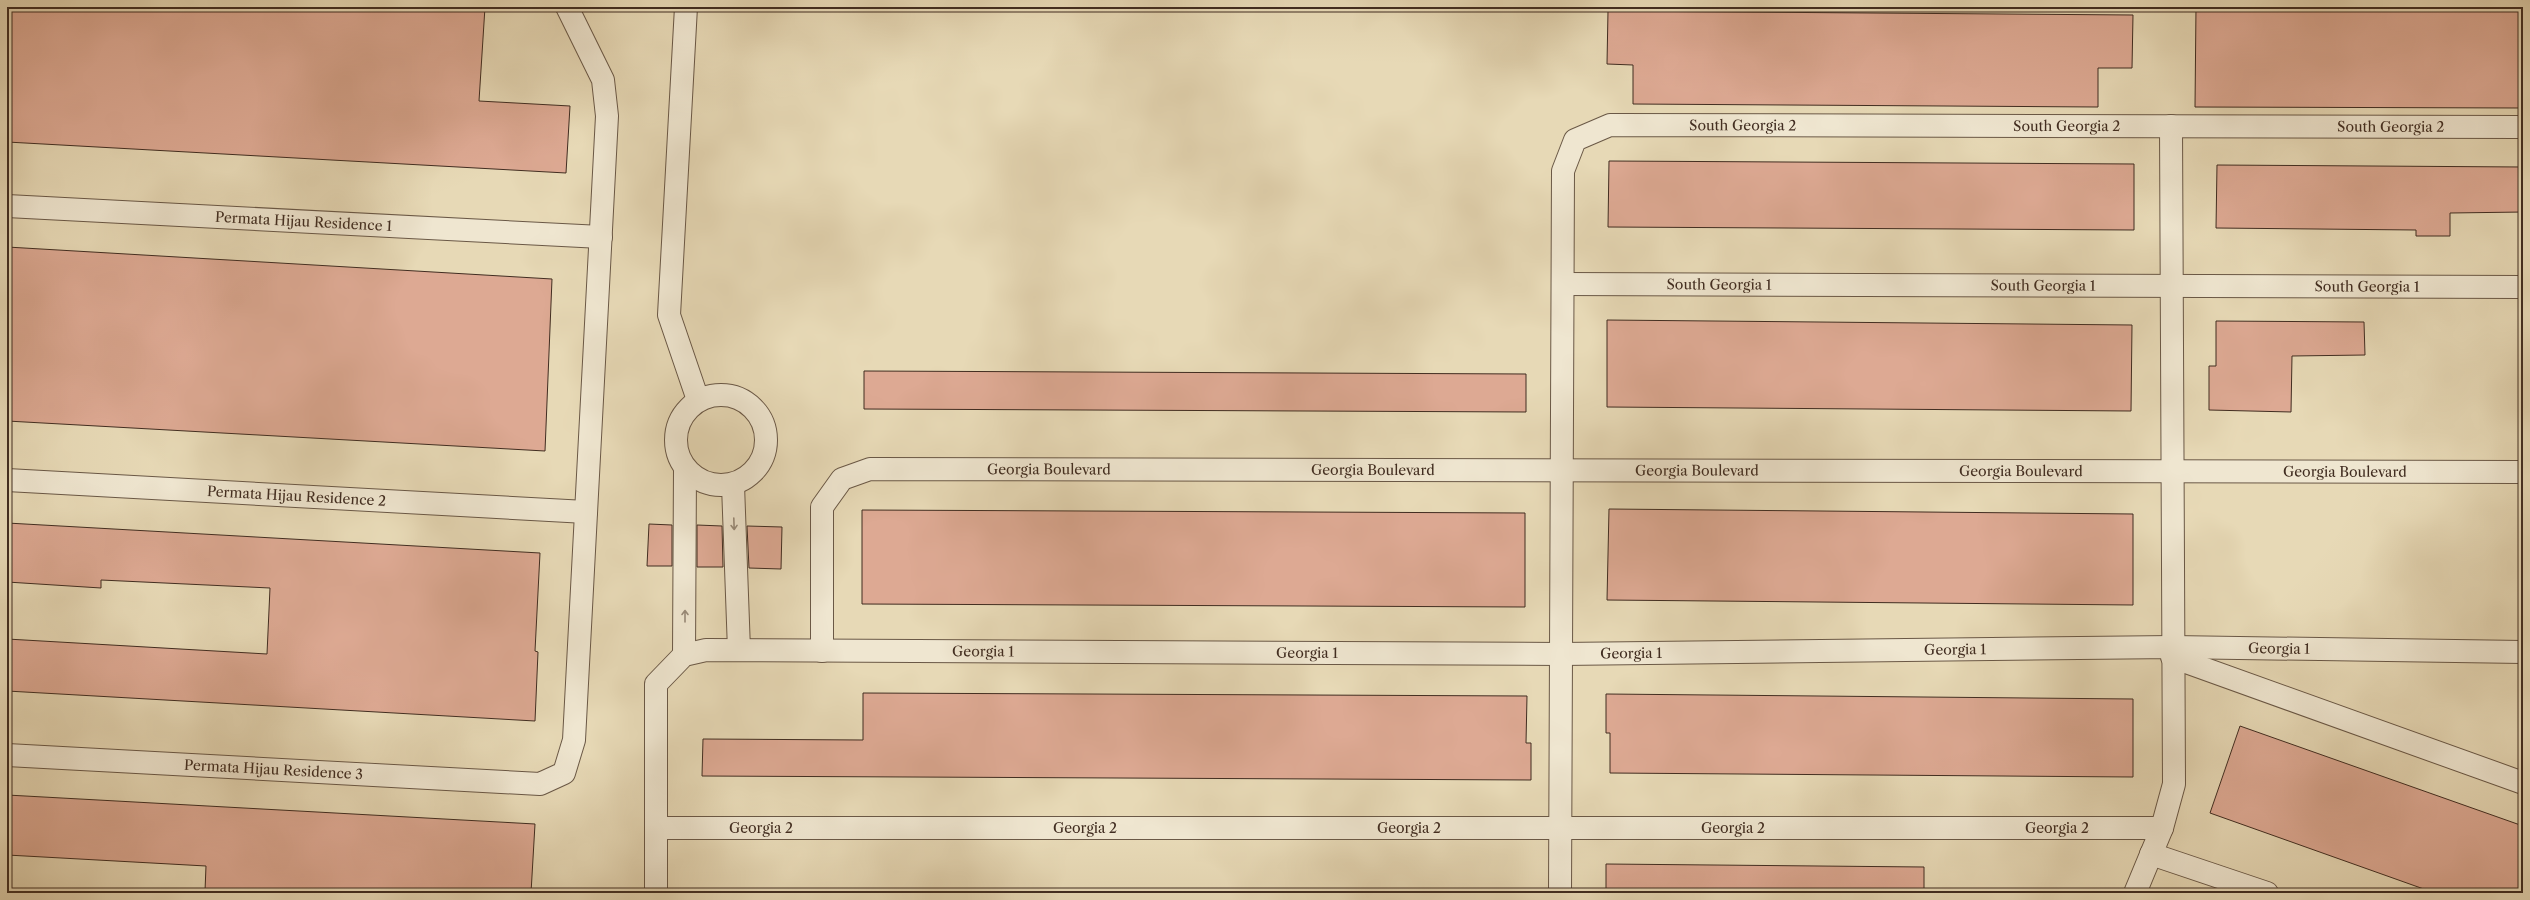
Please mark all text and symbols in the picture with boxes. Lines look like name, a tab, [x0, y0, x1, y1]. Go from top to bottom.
street label: South Georgia 2	[1689, 116, 1796, 134]
street label: South Georgia 2	[2013, 117, 2120, 135]
street label: South Georgia 2	[2337, 118, 2444, 136]
street label: Permata Hijau Residence 1	[215, 208, 393, 235]
street label: South Georgia 1	[1666, 275, 1772, 294]
street label: South Georgia 1	[1990, 276, 2096, 295]
street label: South Georgia 1	[2314, 277, 2420, 296]
street label: Georgia Boulevard	[987, 460, 1111, 478]
street label: Georgia Boulevard	[1311, 461, 1435, 479]
street label: Georgia Boulevard	[1635, 461, 1759, 480]
street label: Georgia Boulevard	[1959, 462, 2083, 480]
street label: Georgia Boulevard	[2283, 463, 2407, 481]
street label: Permata Hijau Residence 2	[206, 482, 387, 510]
one-way arrow	[731, 517, 738, 530]
one-way arrow	[681, 610, 689, 623]
street label: Georgia 1	[2248, 639, 2310, 658]
street label: Georgia 1	[1924, 640, 1986, 659]
street label: Georgia 1	[952, 642, 1014, 660]
street label: Georgia 1	[1276, 644, 1338, 662]
street label: Georgia 1	[1600, 644, 1662, 663]
street label: Permata Hijau Residence 3	[184, 756, 364, 783]
street label: Georgia 2	[729, 819, 793, 837]
street label: Georgia 2	[1053, 819, 1117, 837]
street label: Georgia 2	[1377, 819, 1441, 837]
street label: Georgia 2	[1701, 819, 1765, 837]
street label: Georgia 2	[2025, 819, 2089, 837]

